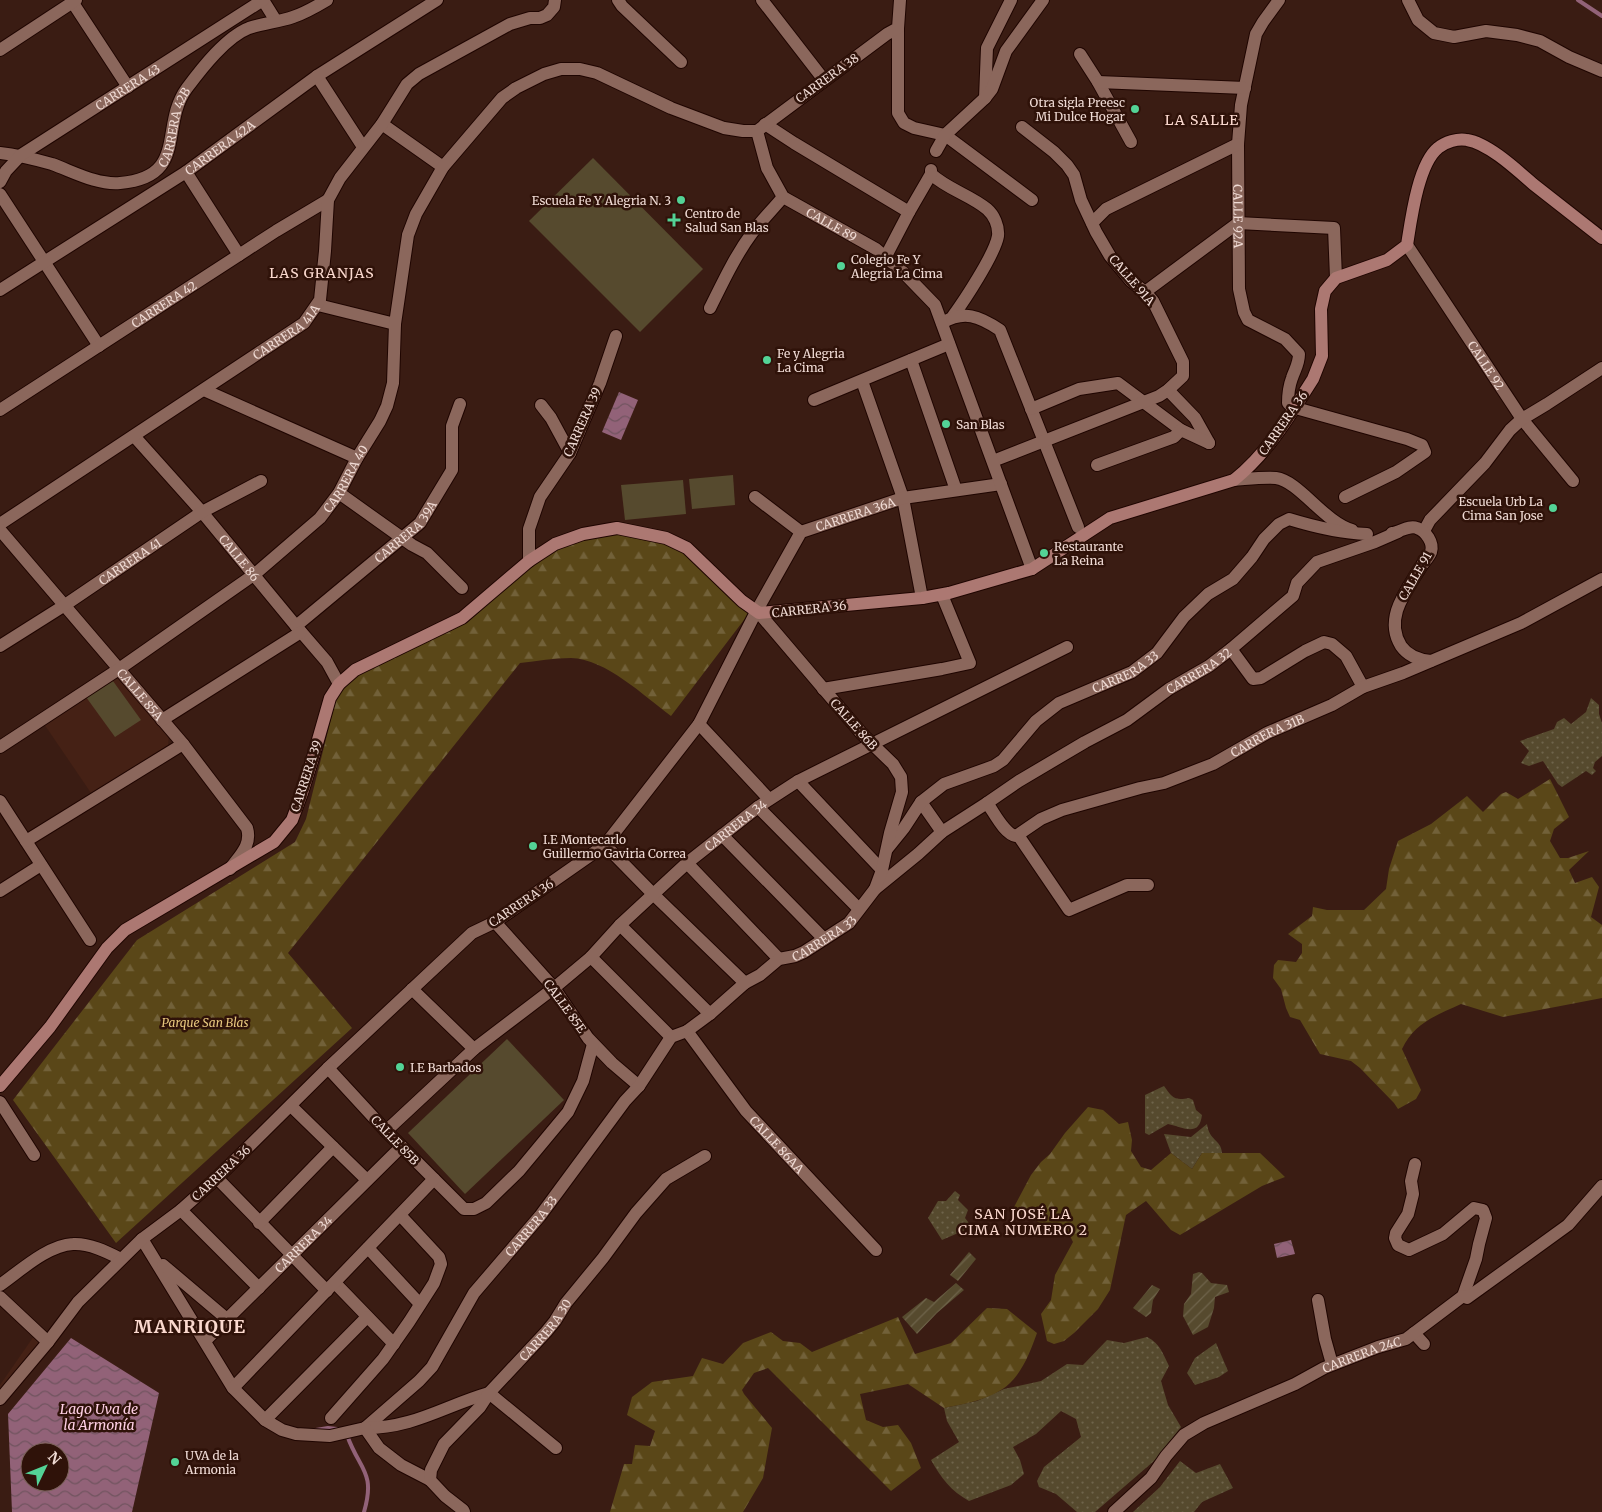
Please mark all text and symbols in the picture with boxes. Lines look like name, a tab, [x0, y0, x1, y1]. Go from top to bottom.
street label: CARRERA 38	[792, 50, 862, 106]
street label: CARRERA 43	[92, 60, 163, 113]
street label: CARRERA 42B	[154, 84, 193, 170]
place label: Otra sigla Preesc Mi Dulce Hogar	[1030, 95, 1126, 124]
marker: Otra sigla Preesc Mi Dulce Hogar	[1129, 103, 1141, 115]
district label: LA SALLE	[1165, 111, 1239, 129]
street label: CARRERA 42A	[182, 116, 258, 178]
street label: CALLE 92A	[1231, 184, 1246, 249]
place label: Escuela Fe Y Alegria N. 3	[532, 193, 671, 208]
marker: Escuela Fe Y Alegria N. 3	[675, 194, 687, 206]
street label: CALLE 89	[804, 204, 860, 244]
place label: Centro de Salud San Blas	[685, 206, 769, 235]
marker: Centro de Salud San Blas	[667, 213, 681, 227]
place label: Colegio Fe Y Alegria La Cima	[850, 252, 943, 281]
street label: CALLE 91A	[1106, 252, 1158, 309]
marker: Colegio Fe Y Alegria La Cima	[835, 260, 847, 272]
district label: LAS GRANJAS	[269, 264, 375, 282]
street label: CARRERA 42	[128, 277, 199, 331]
street label: CARRERA 41A	[250, 301, 323, 362]
street label: CALLE 92	[1465, 338, 1508, 392]
place label: Fe y Alegria La Cima	[777, 346, 845, 375]
marker: Fe y Alegria La Cima	[761, 354, 773, 366]
street label: CARRERA 39	[560, 385, 604, 459]
street label: CARRERA 36	[1255, 388, 1311, 458]
place label: San Blas	[956, 417, 1005, 432]
marker: San Blas	[940, 418, 952, 430]
street label: CARRERA 40	[320, 442, 371, 515]
street label: CARRERA 36A	[813, 493, 898, 534]
place label: Escuela Urb La Cima San Jose	[1458, 494, 1544, 523]
street label: CARRERA 39A	[371, 497, 440, 565]
marker: Escuela Urb La Cima San Jose	[1547, 502, 1559, 514]
street label: CALLE 86	[216, 531, 263, 584]
street label: CARRERA 41	[95, 534, 164, 588]
place label: Restaurante La Reina	[1054, 539, 1123, 568]
marker: Restaurante La Reina	[1038, 547, 1050, 559]
street label: CALLE 91	[1395, 549, 1435, 603]
street label: CARRERA 36	[771, 598, 847, 620]
street label: CARRERA 32	[1163, 644, 1234, 697]
street label: CARRERA 33	[1090, 647, 1161, 696]
street label: CALLE 85A	[114, 665, 167, 723]
street label: CALLE 86B	[827, 695, 881, 753]
street label: CARRERA 31B	[1228, 711, 1306, 760]
street label: CARRERA 39	[287, 738, 325, 814]
street label: CARRERA 34	[701, 796, 770, 854]
place label: I.E Montecarlo Guillermo Gaviria Correa	[543, 832, 687, 861]
marker: I.E Montecarlo Guillermo Gaviria Correa	[527, 840, 539, 852]
street label: CARRERA 36	[486, 876, 556, 930]
street label: CARRERA 33	[789, 912, 860, 964]
street label: CALLE 85E	[541, 976, 590, 1036]
park label: Parque San Blas	[161, 1015, 249, 1030]
place label: I.E Barbados	[410, 1060, 482, 1075]
marker: I.E Barbados	[394, 1061, 406, 1073]
street label: CALLE 85B	[368, 1112, 422, 1168]
street label: CALLE 86AA	[747, 1112, 808, 1177]
street label: CARRERA 36	[189, 1142, 253, 1204]
street label: CARRERA 33	[502, 1192, 560, 1259]
district label: SAN JOSÉ LA CIMA NUMERO 2	[958, 1205, 1088, 1239]
street label: CARRERA 34	[271, 1212, 335, 1276]
street label: CARRERA 30	[516, 1296, 574, 1364]
district label: MANRIQUE	[134, 1315, 246, 1338]
street label: CARRERA 24C	[1320, 1333, 1403, 1375]
water label: Lago Uva de la Armonía	[60, 1400, 138, 1434]
north arrow	[20, 1442, 70, 1492]
text: N	[44, 1448, 65, 1468]
place label: UVA de la Armonia	[184, 1448, 240, 1477]
marker: UVA de la Armonia	[169, 1456, 181, 1468]

